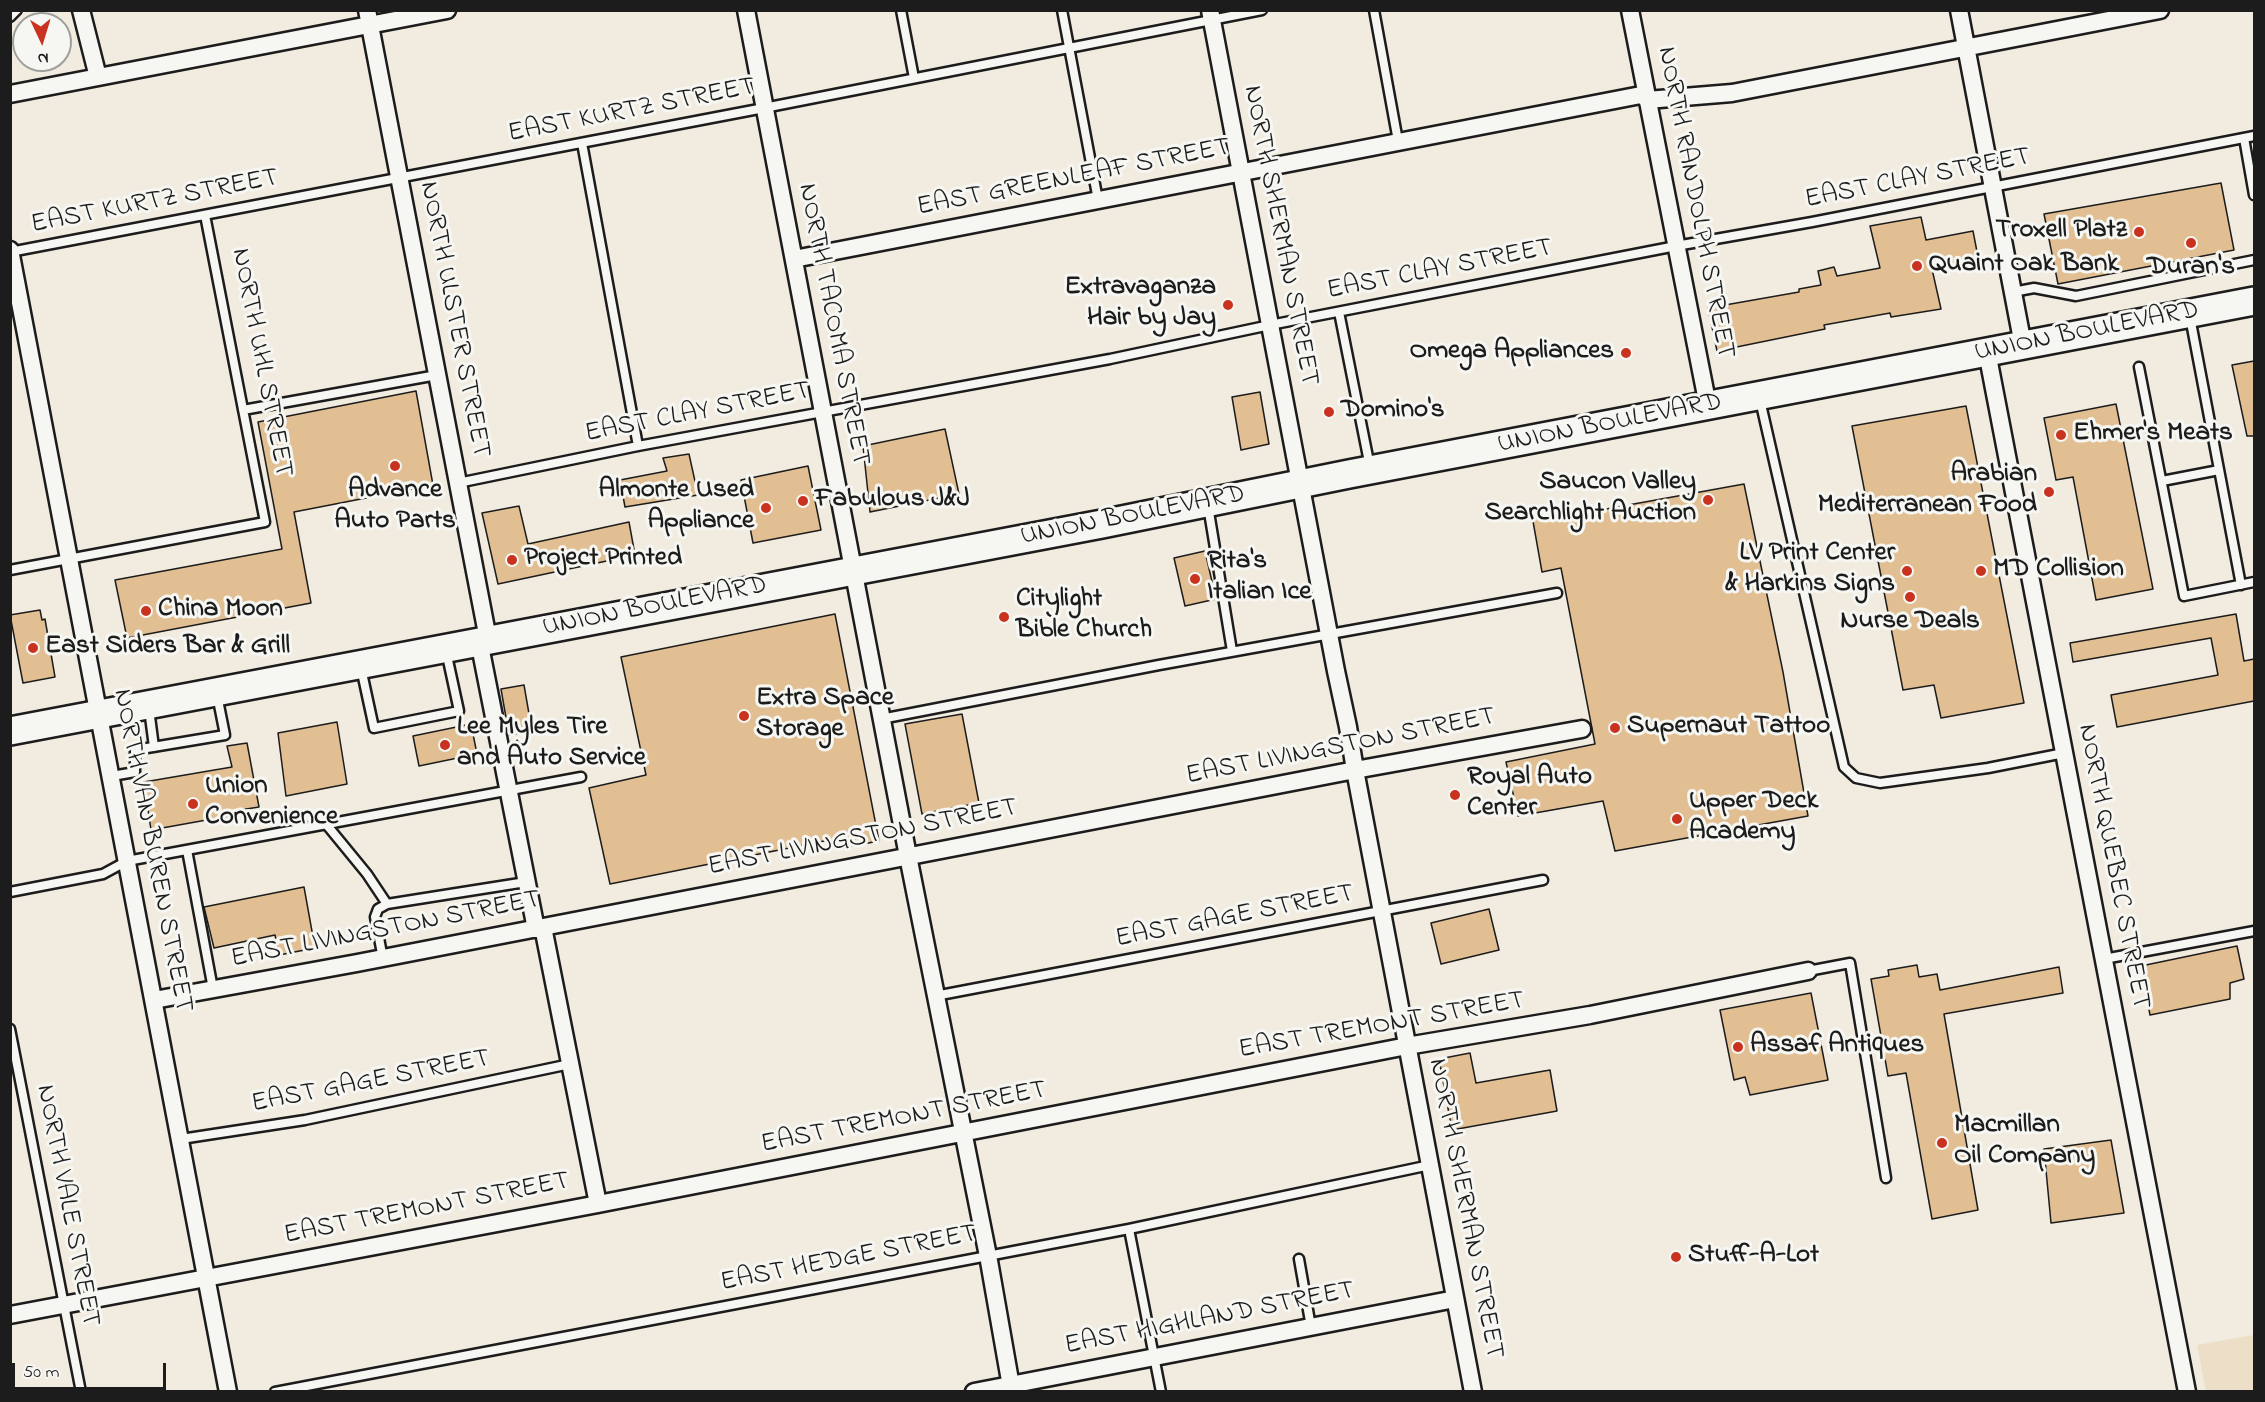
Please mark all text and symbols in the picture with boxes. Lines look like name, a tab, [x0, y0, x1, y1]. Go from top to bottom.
north arrow	[12, 12, 72, 72]
street label: NORTH RANDOLPH STREET	[1648, 44, 1740, 362]
text: N	[37, 46, 49, 70]
street label: EAST KURTZ STREET	[506, 72, 758, 152]
street label: NORTH SHERMAN STREET	[1234, 83, 1324, 389]
street label: EAST GREENLEAF STREET	[915, 133, 1233, 225]
street label: EAST CLAY STREET	[1802, 142, 2034, 218]
street label: EAST KURTZ STREET	[29, 163, 281, 243]
street label: NORTH ULSTER STREET	[410, 179, 496, 461]
street label: NORTH TACOMA STREET	[789, 181, 875, 469]
place label: Troxell Platz	[1996, 216, 2127, 248]
marker: Troxell Platz	[2132, 225, 2146, 239]
street label: EAST CLAY STREET	[1324, 233, 1556, 309]
marker: Duran's	[2184, 236, 2198, 250]
street label: NORTH UHL STREET	[222, 246, 298, 480]
place label: Quaint Oak Bank	[1929, 250, 2119, 282]
place label: Duran's	[2147, 253, 2235, 285]
marker: Quaint Oak Bank	[1910, 259, 1924, 273]
place label: Extravaganza Hair by Jay	[1065, 273, 1216, 336]
street label: UNION BOULEVARD	[1972, 295, 2202, 371]
marker: Extravaganza Hair by Jay	[1221, 298, 1235, 312]
place label: Omega Appliances	[1409, 337, 1614, 369]
marker: Omega Appliances	[1619, 346, 1633, 360]
street label: EAST CLAY STREET	[582, 376, 814, 452]
street label: UNION BOULEVARD	[1495, 387, 1725, 463]
place label: Domino's	[1341, 396, 1445, 428]
marker: Domino's	[1322, 405, 1336, 419]
place label: Ehmer's Meats	[2073, 419, 2233, 451]
marker: Ehmer's Meats	[2054, 428, 2068, 442]
marker: Advance Auto Parts	[388, 459, 402, 473]
place label: Arabian Mediterranean Food	[1818, 460, 2037, 523]
place label: Saucon Valley Searchlight Auction	[1484, 468, 1696, 531]
place label: Advance Auto Parts	[334, 476, 456, 539]
place label: Almonte Used Appliance	[599, 476, 754, 539]
street label: UNION BOULEVARD	[1018, 479, 1248, 555]
place label: Fabulous J&J	[815, 485, 970, 517]
marker: Arabian Mediterranean Food	[2042, 485, 2056, 499]
marker: Saucon Valley Searchlight Auction	[1701, 493, 1715, 507]
marker: Fabulous J&J	[796, 494, 810, 508]
marker: Almonte Used Appliance	[759, 501, 773, 515]
place label: LV Print Center & Harkins Signs	[1725, 539, 1895, 602]
place label: Project Printed	[524, 544, 682, 576]
place label: Rita's Italian Ice	[1207, 547, 1311, 610]
marker: Project Printed	[505, 553, 519, 567]
place label: MD Collision	[1993, 555, 2124, 587]
marker: LV Print Center & Harkins Signs	[1900, 564, 1914, 578]
marker: MD Collision	[1974, 564, 1988, 578]
street label: UNION BOULEVARD	[540, 570, 770, 646]
marker: Rita's Italian Ice	[1188, 572, 1202, 586]
place label: Citylight Bible Church	[1016, 585, 1152, 648]
marker: Nurse Deals	[1903, 590, 1917, 604]
place label: China Moon	[158, 595, 283, 627]
marker: China Moon	[139, 604, 153, 618]
place label: Nurse Deals	[1840, 607, 1980, 639]
marker: Citylight Bible Church	[997, 610, 1011, 624]
place label: East Siders Bar & Grill	[45, 632, 290, 664]
marker: East Siders Bar & Grill	[26, 641, 40, 655]
place label: Extra Space Storage	[756, 684, 894, 747]
street label: NORTH VAN BUREN STREET	[104, 686, 198, 1016]
street label: EAST LIVINGSTON STREET	[1184, 702, 1498, 794]
marker: Extra Space Storage	[737, 709, 751, 723]
place label: Supernaut Tattoo	[1627, 712, 1830, 744]
place label: Lee Myles Tire and Auto Service	[457, 713, 646, 776]
marker: Supernaut Tattoo	[1608, 721, 1622, 735]
street label: NORTH QUEBEC STREET	[2068, 722, 2156, 1012]
marker: Lee Myles Tire and Auto Service	[438, 738, 452, 752]
place label: Royal Auto Center	[1467, 763, 1592, 826]
place label: Union Convenience	[205, 772, 338, 835]
place label: Upper Deck Academy	[1689, 787, 1818, 850]
marker: Royal Auto Center	[1448, 788, 1462, 802]
street label: EAST LIVINGSTON STREET	[706, 793, 1020, 885]
marker: Union Convenience	[186, 797, 200, 811]
marker: Upper Deck Academy	[1670, 812, 1684, 826]
street label: EAST GAGE STREET	[1113, 879, 1357, 957]
street label: EAST LIVINGSTON STREET	[229, 885, 543, 977]
street label: EAST TREMONT STREET	[1236, 986, 1528, 1068]
place label: Assaf Antiques	[1750, 1031, 1924, 1063]
marker: Assaf Antiques	[1731, 1040, 1745, 1054]
street label: EAST GAGE STREET	[249, 1044, 493, 1122]
street label: NORTH SHERMAN STREET	[1419, 1056, 1509, 1362]
street label: EAST TREMONT STREET	[759, 1075, 1049, 1163]
street label: NORTH VALE STREET	[27, 1082, 105, 1330]
place label: Macmillan Oil Company	[1954, 1111, 2095, 1174]
marker: Macmillan Oil Company	[1935, 1136, 1949, 1150]
street label: EAST TREMONT STREET	[282, 1166, 572, 1254]
street label: EAST HEDGE STREET	[718, 1219, 980, 1301]
place label: Stuff-A-Lot	[1688, 1241, 1819, 1273]
marker: Stuff-A-Lot	[1669, 1250, 1683, 1264]
street label: EAST HIGHLAND STREET	[1062, 1276, 1358, 1364]
scale bar	[15, 1351, 170, 1389]
text: 50 m	[23, 1360, 60, 1386]

